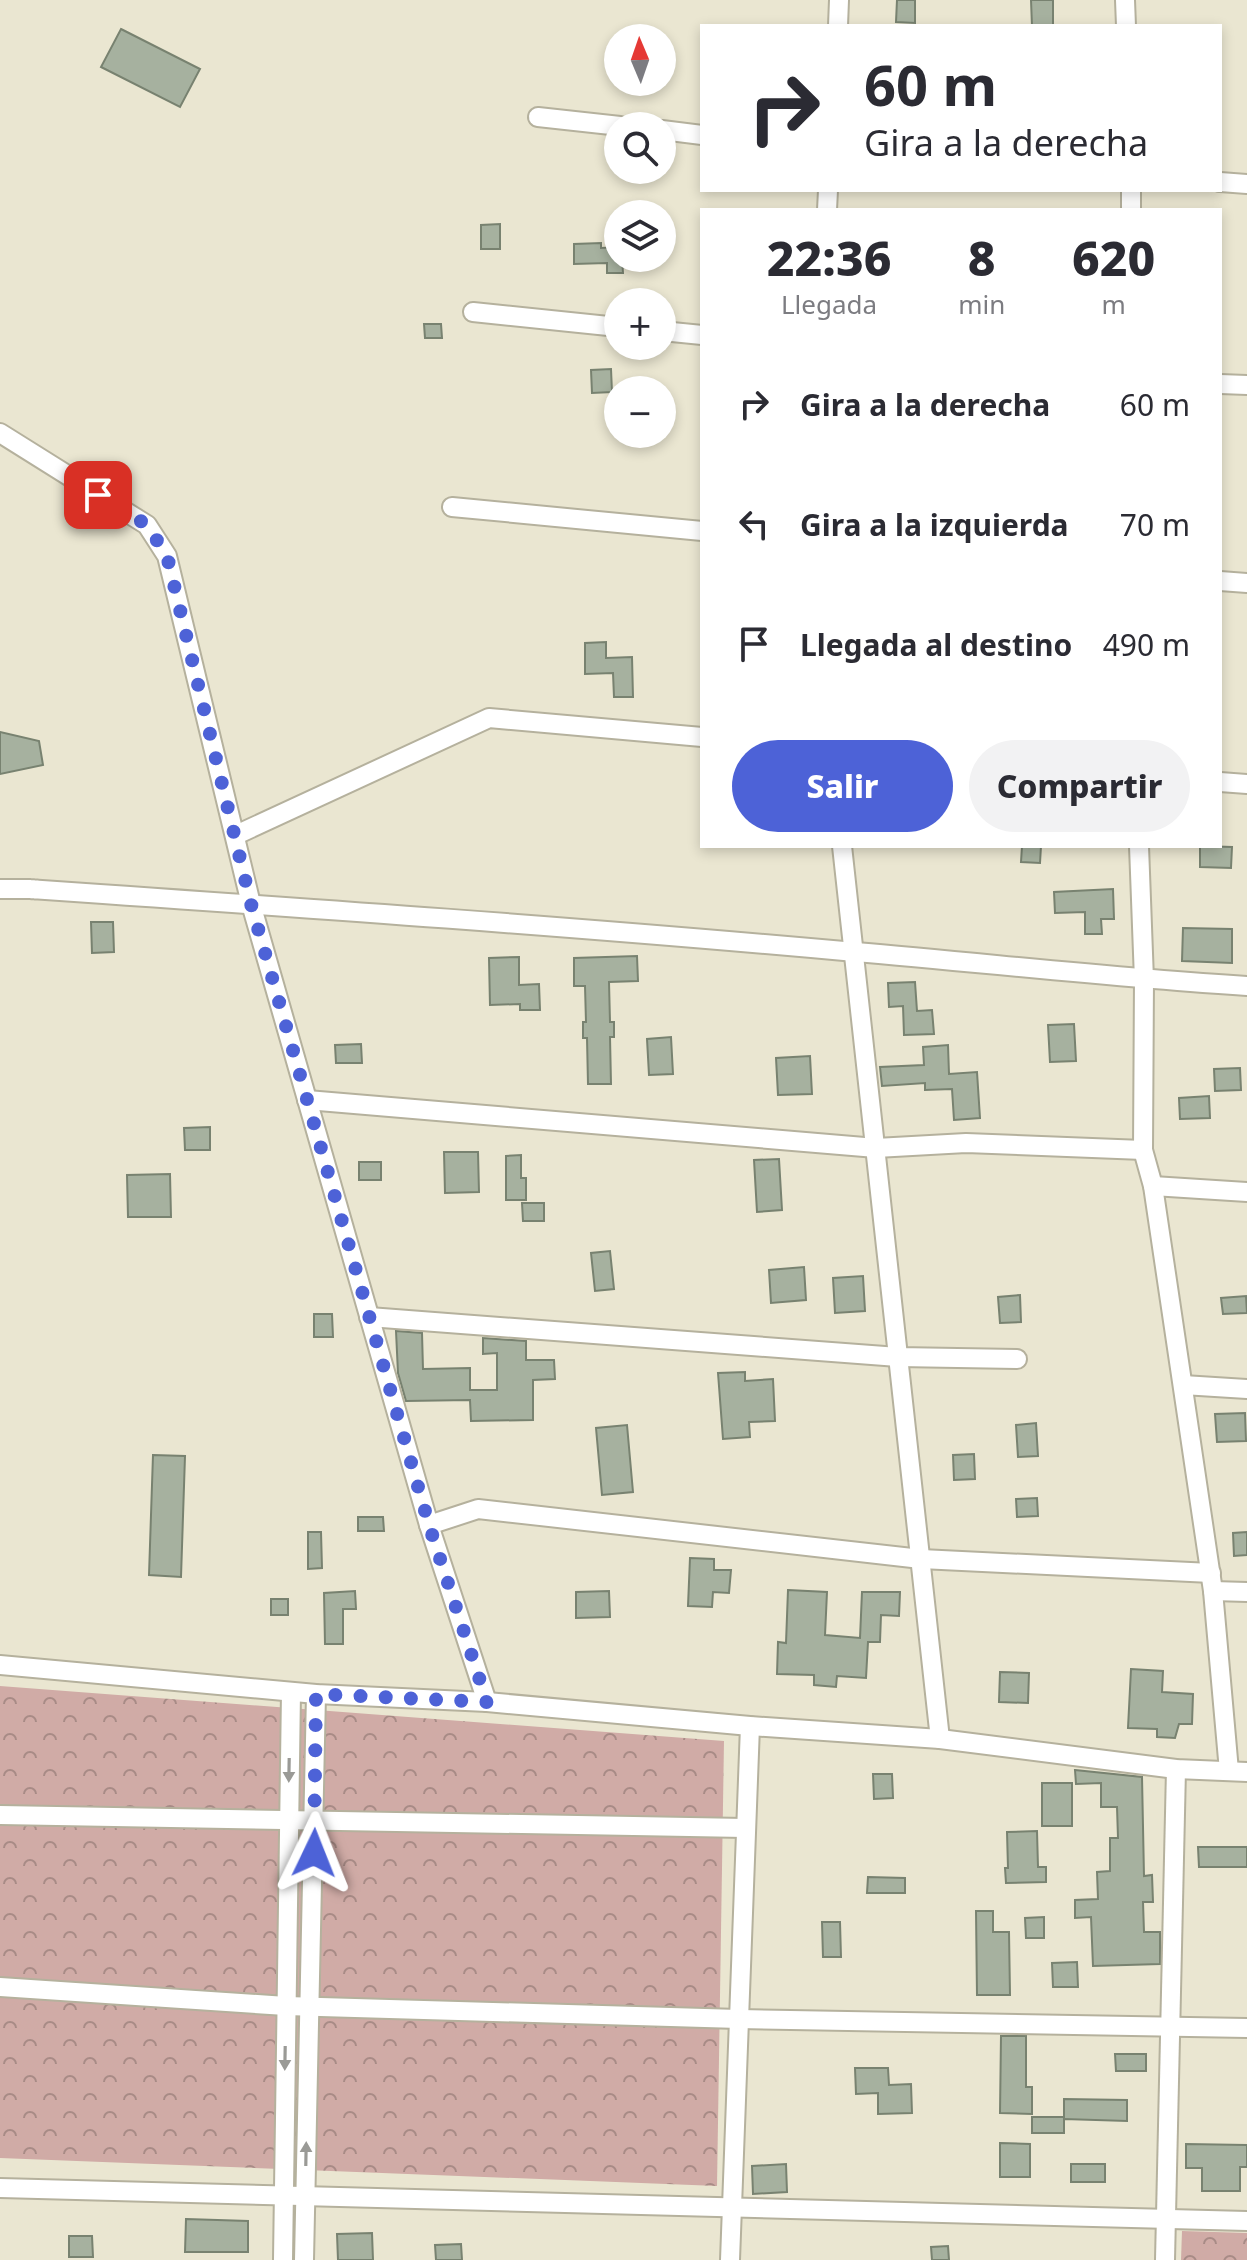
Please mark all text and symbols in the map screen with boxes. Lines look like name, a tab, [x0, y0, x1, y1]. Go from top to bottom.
north arrow	[604, 24, 676, 96]
map controls	[604, 24, 676, 448]
text: 60 m	[864, 46, 997, 122]
icon: right	[732, 56, 836, 160]
button: search	[604, 112, 676, 184]
text: Gira a la derecha	[864, 118, 1148, 167]
button: layers	[604, 200, 676, 272]
text: 22:36	[767, 225, 891, 290]
text: 8	[968, 225, 996, 290]
text: 620	[1072, 225, 1155, 290]
text: Llegada	[781, 286, 877, 322]
text: min	[958, 286, 1005, 322]
text: m	[1101, 286, 1126, 322]
button: +	[604, 288, 676, 360]
button: −	[604, 376, 676, 448]
icon: right	[732, 382, 776, 426]
text: Gira a la derecha	[800, 384, 1050, 425]
text: 60 m	[1120, 384, 1190, 425]
pin	[64, 461, 132, 529]
icon: arrive	[76, 473, 120, 517]
icon: left	[732, 502, 776, 546]
text: Gira a la izquierda	[800, 504, 1069, 545]
text: 70 m	[1120, 504, 1190, 545]
icon: arrive	[732, 622, 776, 666]
text: Llegada al destino	[800, 624, 1072, 665]
text: 490 m	[1103, 624, 1190, 665]
button: Salir	[732, 740, 953, 832]
button: Compartir	[969, 740, 1190, 832]
one-way arrow	[283, 1758, 296, 1783]
position arrow	[272, 1811, 356, 1895]
one-way arrow	[279, 2046, 292, 2071]
one-way arrow	[300, 2141, 312, 2166]

